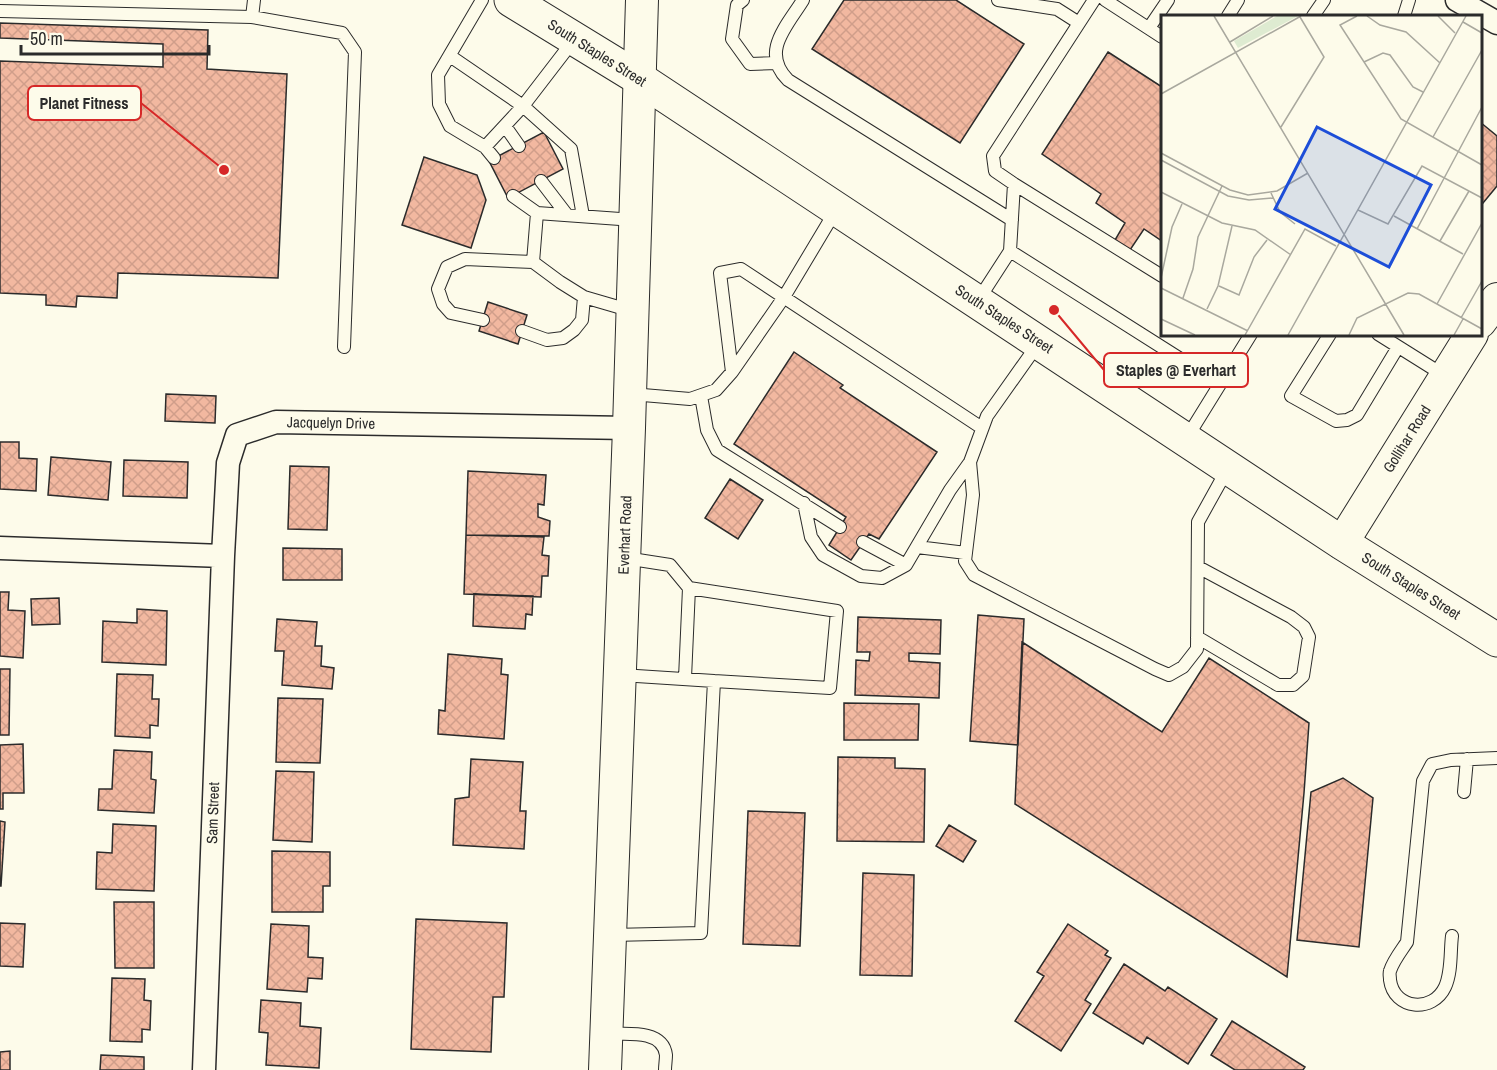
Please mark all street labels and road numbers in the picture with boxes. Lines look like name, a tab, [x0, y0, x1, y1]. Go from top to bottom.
street label: South Staples Street	[544, 14, 651, 92]
street label: South Staples Street	[951, 279, 1058, 358]
street label: Gollihar Road	[1378, 401, 1436, 476]
street label: Jacquelyn Drive	[287, 411, 375, 434]
street label: Everhart Road	[613, 495, 636, 575]
street label: South Staples Street	[1358, 547, 1465, 625]
street label: Sam Street	[201, 781, 224, 844]

